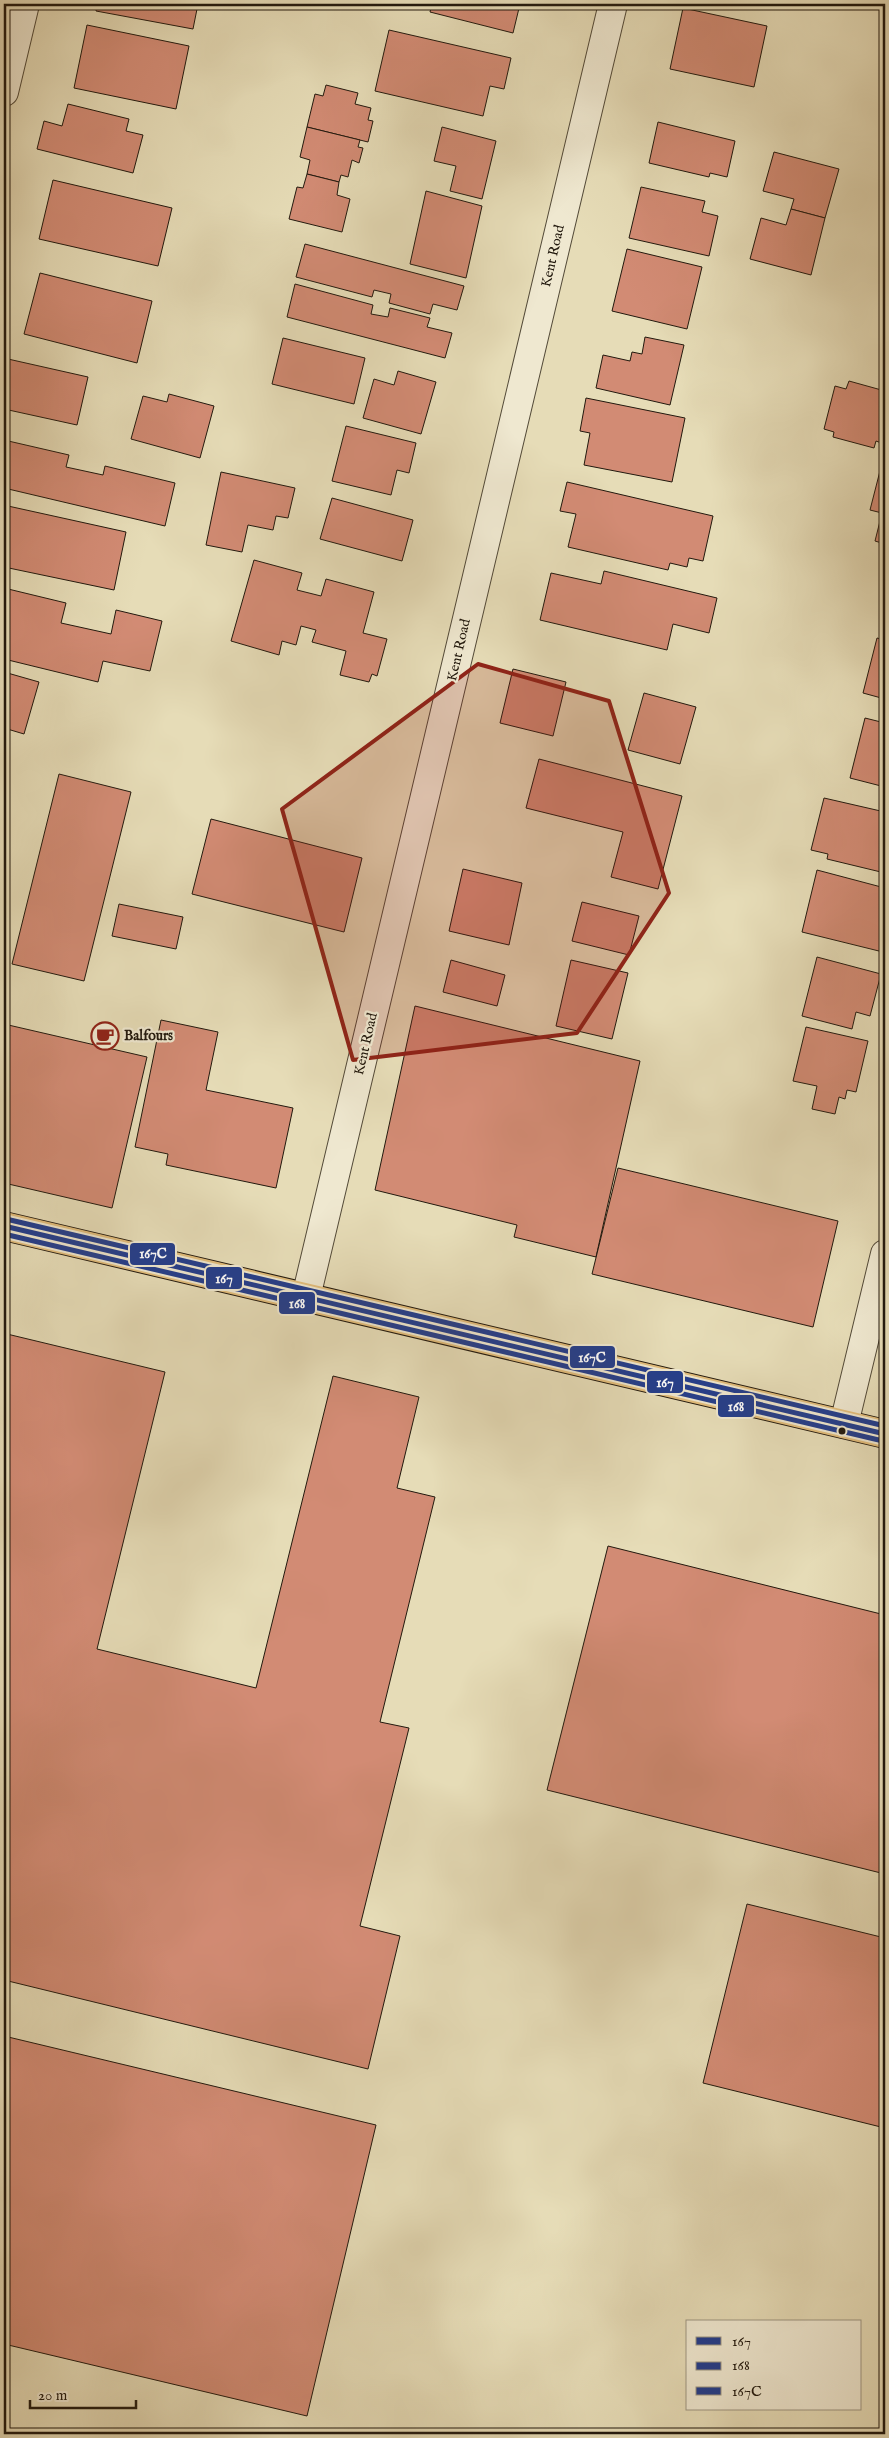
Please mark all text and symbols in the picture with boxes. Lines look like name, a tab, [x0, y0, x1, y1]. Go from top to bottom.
street label: Kent Road	[537, 223, 569, 289]
street label: Kent Road	[443, 617, 475, 683]
street label: Kent Road	[350, 1011, 382, 1077]
cafe icon: Balfours	[90, 1021, 120, 1051]
place label: Balfours	[124, 1027, 173, 1045]
line badge: 167C	[129, 1242, 176, 1266]
text: 167C	[139, 1245, 167, 1263]
line badge: 167	[205, 1266, 243, 1290]
text: 167	[215, 1270, 233, 1288]
line badge: 168	[278, 1291, 316, 1315]
text: 168	[289, 1295, 306, 1313]
line badge: 167C	[569, 1345, 616, 1369]
text: 167C	[578, 1349, 606, 1367]
line badge: 167	[646, 1370, 684, 1394]
text: 167	[656, 1374, 674, 1392]
line badge: 168	[717, 1394, 755, 1418]
text: 168	[728, 1398, 745, 1416]
unlabelled marker	[837, 1426, 847, 1436]
legend	[686, 2320, 862, 2410]
text: 167	[732, 2332, 751, 2351]
text: 168	[732, 2356, 750, 2375]
scale bar	[30, 2378, 136, 2410]
text: 167C	[732, 2382, 762, 2401]
text: 20 m	[38, 2386, 68, 2405]

